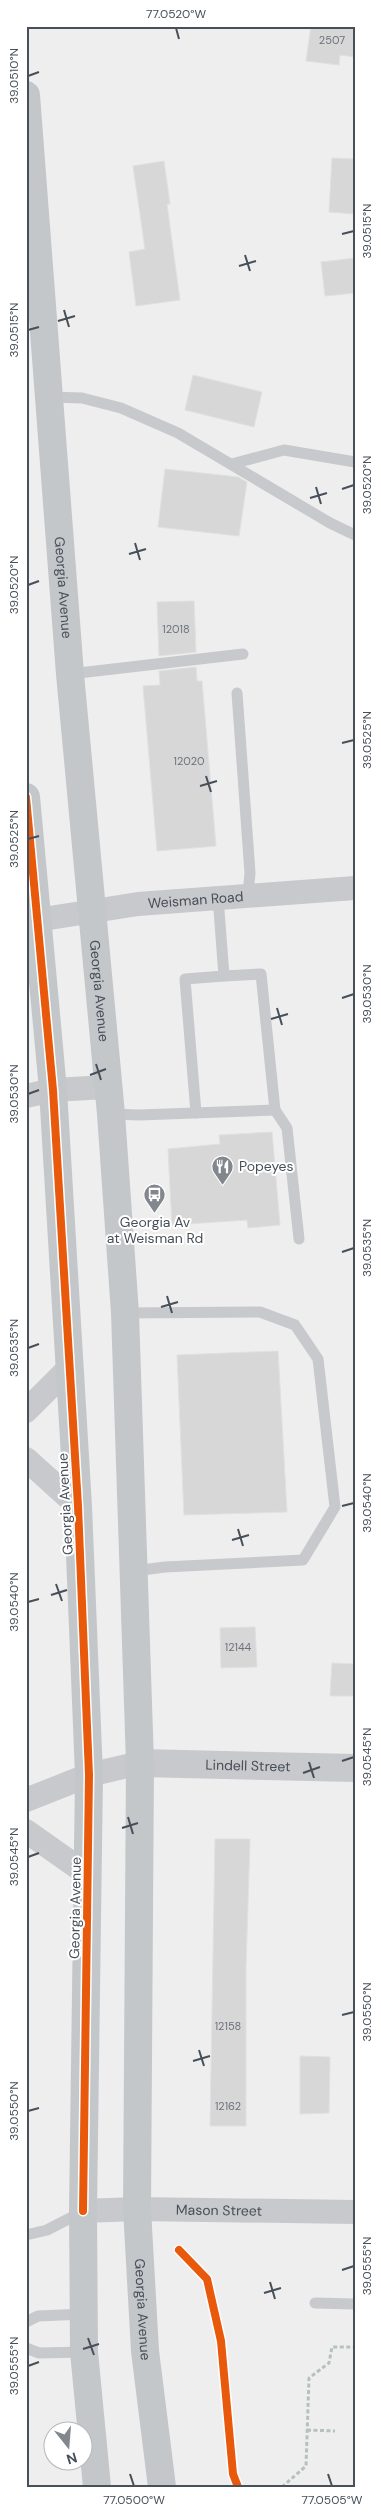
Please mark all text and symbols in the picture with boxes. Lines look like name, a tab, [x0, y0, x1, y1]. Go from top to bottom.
text: 77.0520°W	[146, 6, 206, 22]
house number: 2507	[319, 33, 345, 47]
text: 39.0510°N	[6, 48, 22, 104]
text: 39.0515°N	[359, 204, 375, 258]
text: 39.0515°N	[6, 303, 22, 357]
text: 39.0520°N	[359, 456, 375, 514]
street label: Georgia Avenue	[51, 536, 76, 639]
text: 39.0520°N	[6, 556, 22, 614]
house number: 12018	[162, 622, 190, 636]
text: 39.0525°N	[359, 711, 375, 769]
house number: 12020	[174, 754, 204, 768]
text: 39.0525°N	[6, 810, 22, 868]
street label: Weisman Road	[147, 887, 244, 912]
street label: Georgia Avenue	[86, 939, 113, 1043]
text: 39.0530°N	[359, 964, 375, 1024]
text: 39.0530°N	[6, 1064, 22, 1124]
restaurant icon: Popeyes	[211, 1154, 235, 1185]
place label: Popeyes	[239, 1157, 294, 1175]
bus stop icon: Georgia Av at Weisman Rd	[143, 1182, 167, 1213]
place label: Georgia Av at Weisman Rd	[107, 1213, 203, 1247]
text: 39.0535°N	[359, 1219, 375, 1277]
text: 39.0535°N	[6, 1319, 22, 1377]
street label: Georgia Avenue	[53, 1453, 77, 1555]
text: 39.0540°N	[359, 1473, 375, 1533]
text: 39.0540°N	[6, 1572, 22, 1632]
house number: 12144	[225, 1640, 252, 1654]
text: 39.0545°N	[359, 1728, 375, 1786]
street label: Lindell Street	[205, 1756, 291, 1775]
text: 39.0545°N	[6, 1828, 22, 1886]
street label: Georgia Avenue	[65, 1857, 85, 1959]
text: 39.0550°N	[359, 1982, 375, 2042]
house number: 12158	[215, 2019, 241, 2033]
text: 39.0550°N	[6, 2081, 22, 2141]
house number: 12162	[215, 2099, 241, 2113]
street label: Mason Street	[176, 2201, 262, 2220]
text: 39.0555°N	[359, 2237, 375, 2295]
street label: Georgia Avenue	[131, 2258, 155, 2362]
text: 39.0555°N	[6, 2337, 22, 2395]
north arrow	[42, 2420, 92, 2470]
text: N	[64, 2448, 79, 2469]
text: 77.0500°W	[103, 2492, 165, 2508]
text: 77.0505°W	[302, 2492, 363, 2508]

